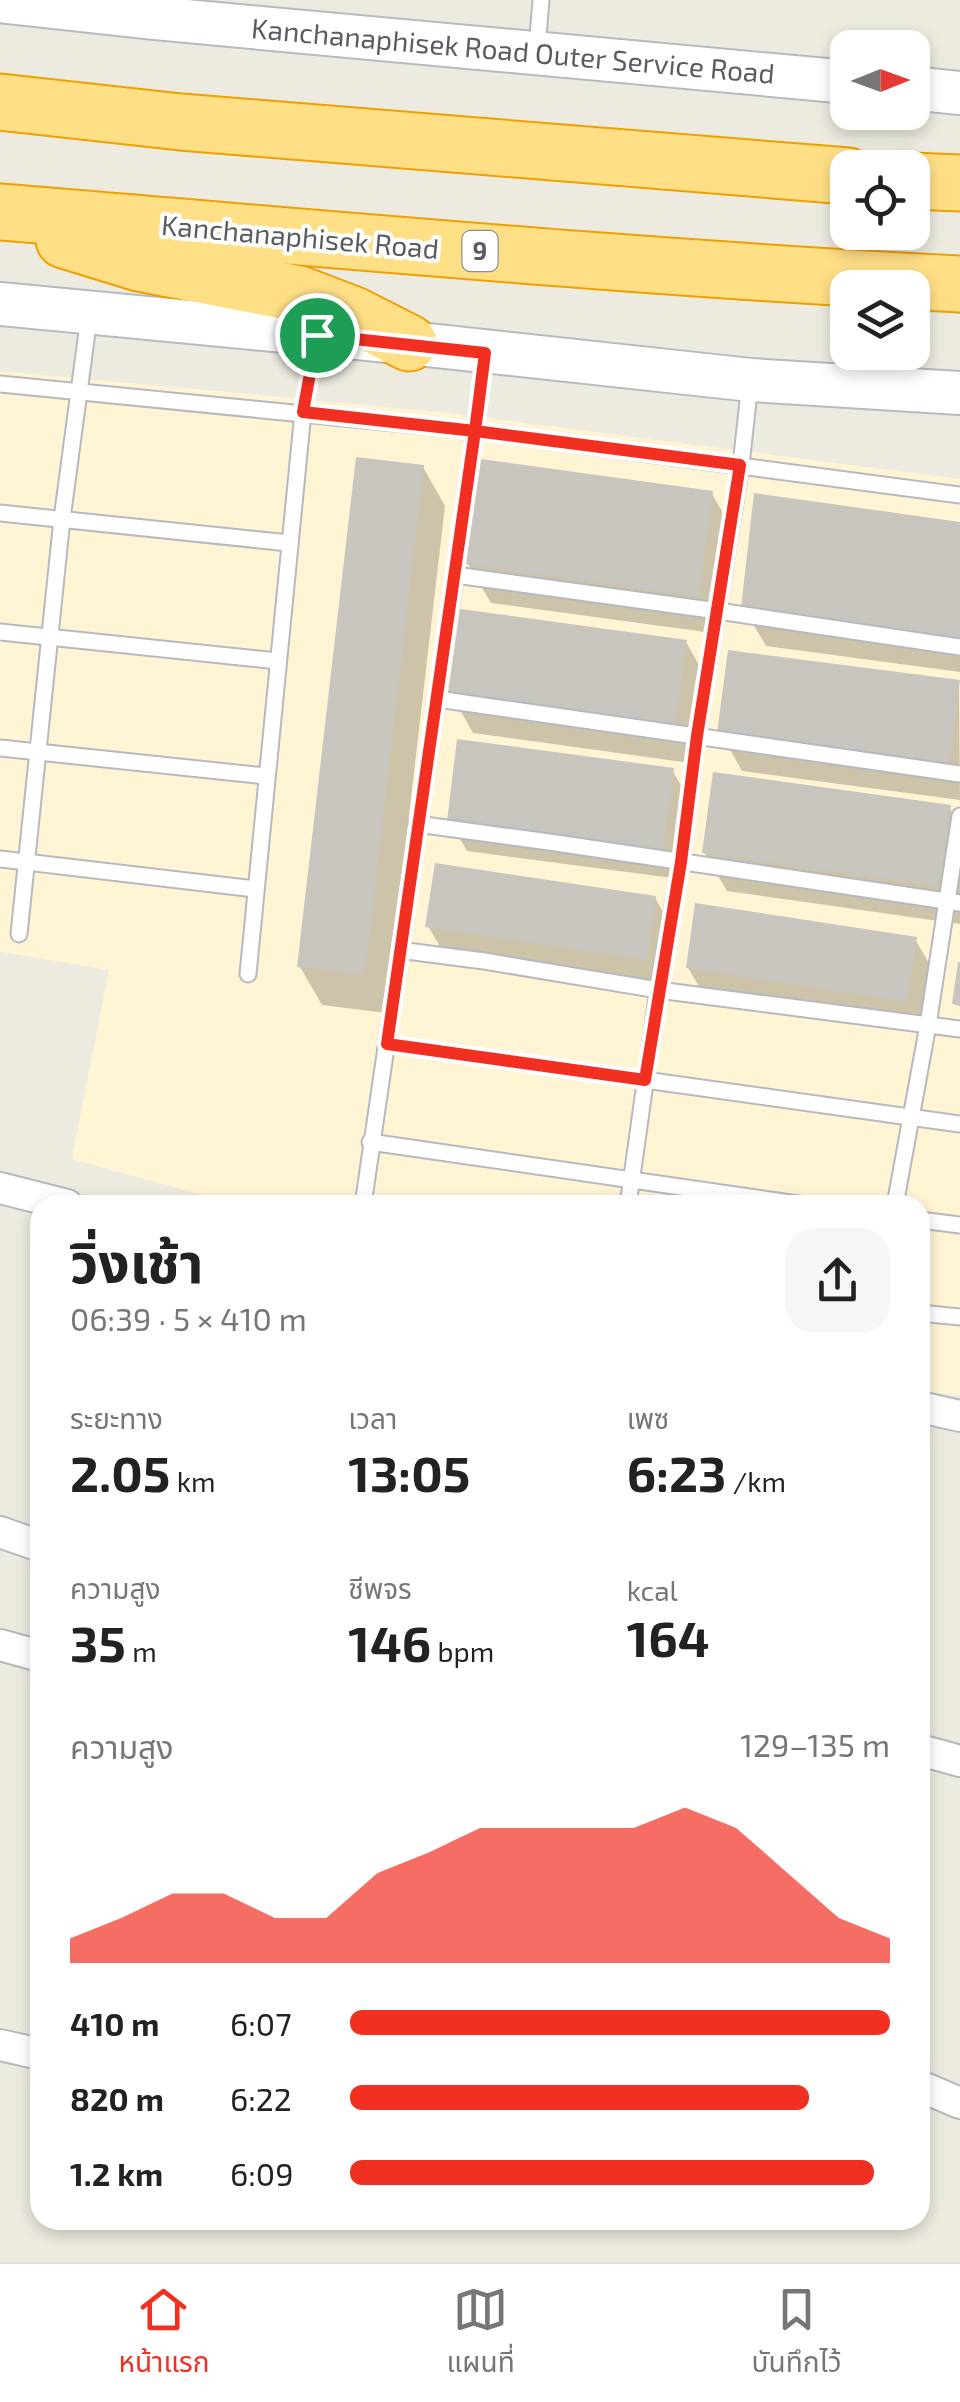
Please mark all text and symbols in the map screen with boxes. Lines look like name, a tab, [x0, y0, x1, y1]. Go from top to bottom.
street label: Kanchanaphisek Road Outer Service Road	[250, 10, 776, 90]
north arrow	[830, 30, 930, 130]
map controls	[830, 30, 930, 370]
button: locate	[830, 150, 930, 250]
street label: Kanchanaphisek Road	[160, 207, 440, 265]
road number: 9	[462, 231, 498, 271]
button: layers	[830, 270, 930, 370]
pin	[275, 293, 360, 378]
icon: arrive	[290, 308, 345, 363]
text: วิ่งเช้า	[70, 1228, 204, 1294]
button: share	[785, 1228, 890, 1333]
text: 06:39 · 5 × 410 m	[70, 1299, 307, 1337]
text: ระยะทาง	[70, 1401, 163, 1435]
text: เวลา	[348, 1401, 397, 1435]
text: เพซ	[627, 1401, 669, 1435]
text: 2.05	[70, 1442, 170, 1502]
text: 13:05	[348, 1442, 470, 1502]
text: 6:23	[627, 1442, 726, 1502]
text: km	[170, 1464, 215, 1498]
text: /km	[726, 1464, 786, 1498]
text: ความสูง	[70, 1571, 161, 1605]
text: ชีพจร	[348, 1571, 412, 1605]
text: kcal	[627, 1573, 678, 1607]
text: 164	[627, 1607, 710, 1667]
text: 35	[70, 1612, 126, 1672]
text: 146	[348, 1612, 431, 1672]
text: m	[126, 1634, 157, 1668]
text: bpm	[431, 1634, 494, 1668]
text: 129–135 m	[740, 1725, 890, 1763]
text: ความสูง	[70, 1727, 174, 1765]
text: 410 m	[70, 2004, 160, 2042]
text: 6:07	[230, 2004, 292, 2042]
text: 820 m	[70, 2079, 164, 2117]
text: 6:22	[230, 2079, 292, 2117]
text: 1.2 km	[70, 2154, 163, 2192]
text: 6:09	[230, 2154, 293, 2192]
tab: หน้าแรก	[118, 2282, 210, 2385]
tab: แผนที่	[446, 2282, 515, 2385]
tab: บันทึกไว้	[752, 2282, 842, 2385]

